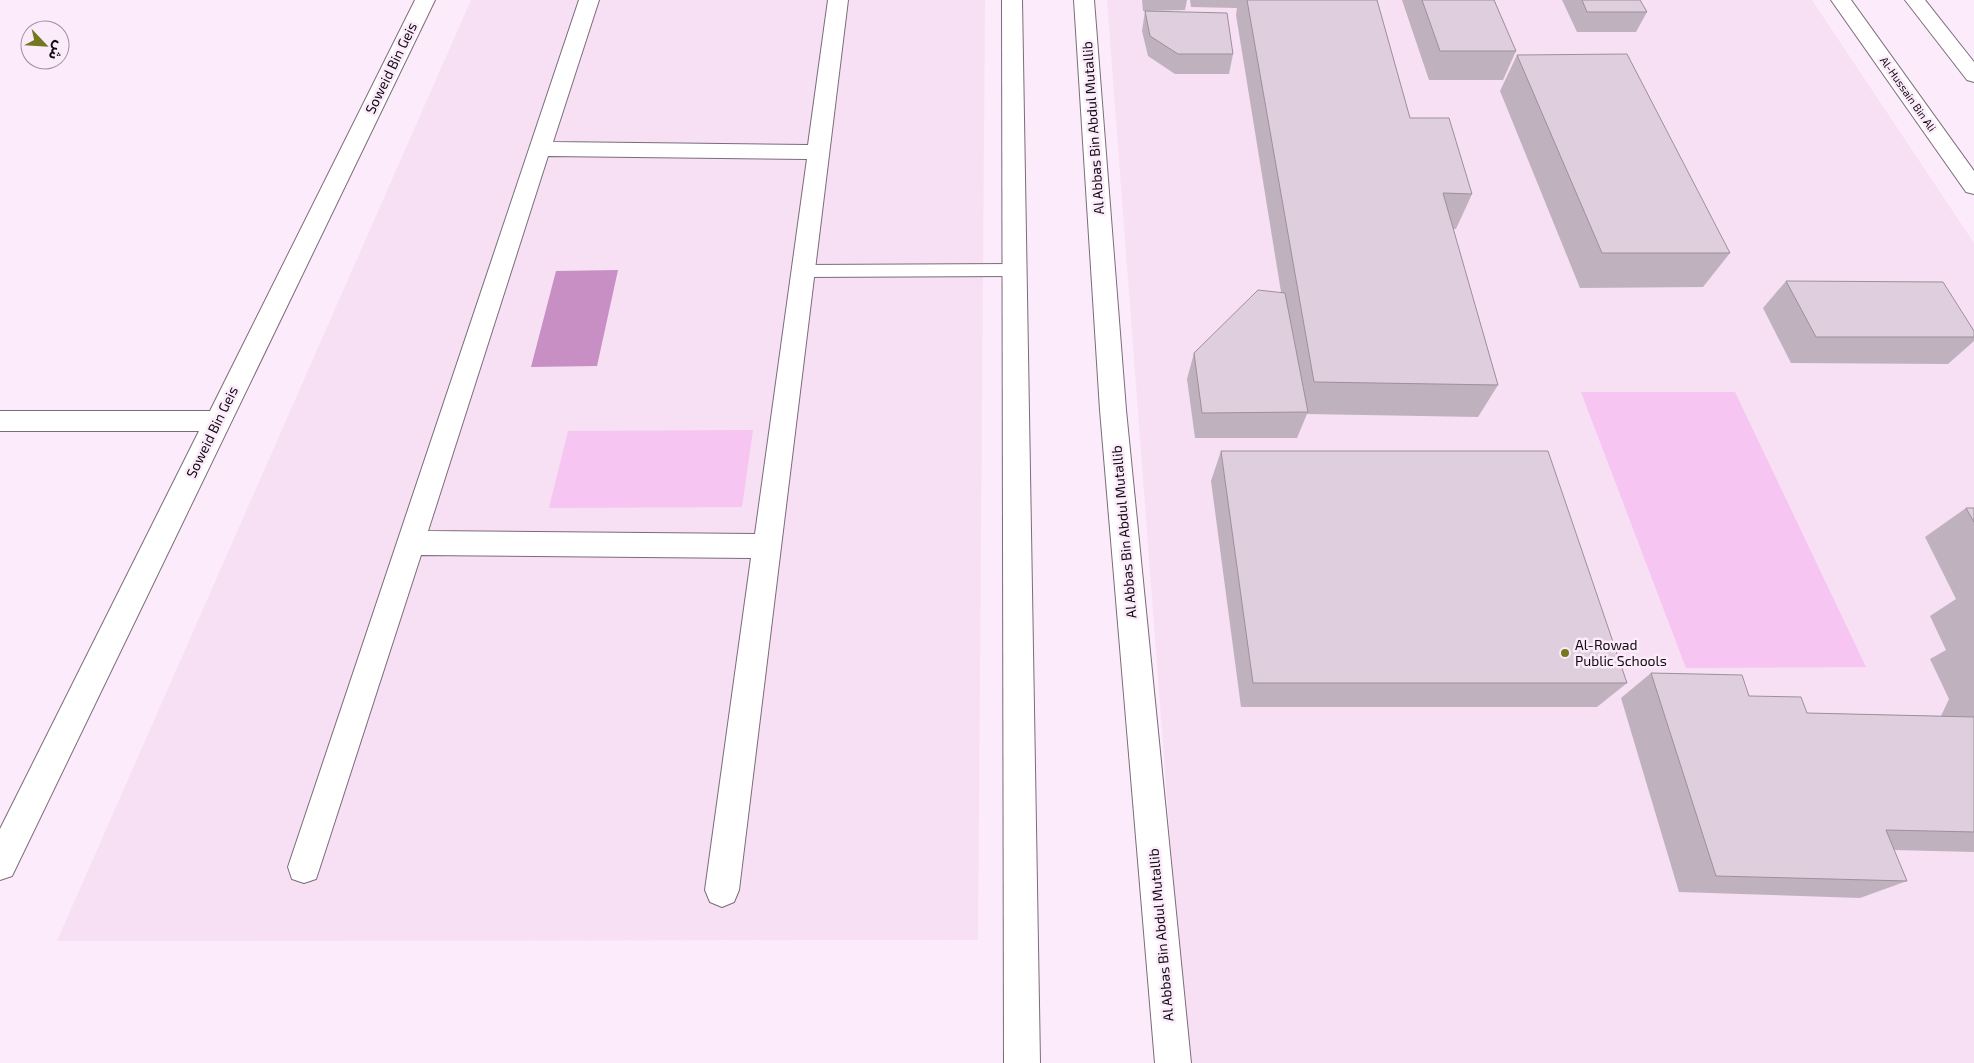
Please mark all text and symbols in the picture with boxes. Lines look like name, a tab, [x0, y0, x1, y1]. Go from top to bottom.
street label: Soweid Bin Geis	[361, 19, 420, 116]
north arrow	[20, 20, 70, 70]
text: ش	[45, 38, 69, 63]
street label: Al Abbas Bin Abdul Mutallib	[1078, 41, 1107, 215]
street label: Al-Hussain Bin Ali	[1878, 54, 1939, 134]
street label: Soweid Bin Geis	[182, 383, 241, 480]
street label: Al Abbas Bin Abdul Mutallib	[1107, 445, 1140, 619]
place label: Al-Rowad Public Schools	[1575, 636, 1667, 669]
marker: Al-Rowad Public Schools	[1559, 647, 1571, 659]
street label: Al Abbas Bin Abdul Mutallib	[1144, 848, 1177, 1022]

